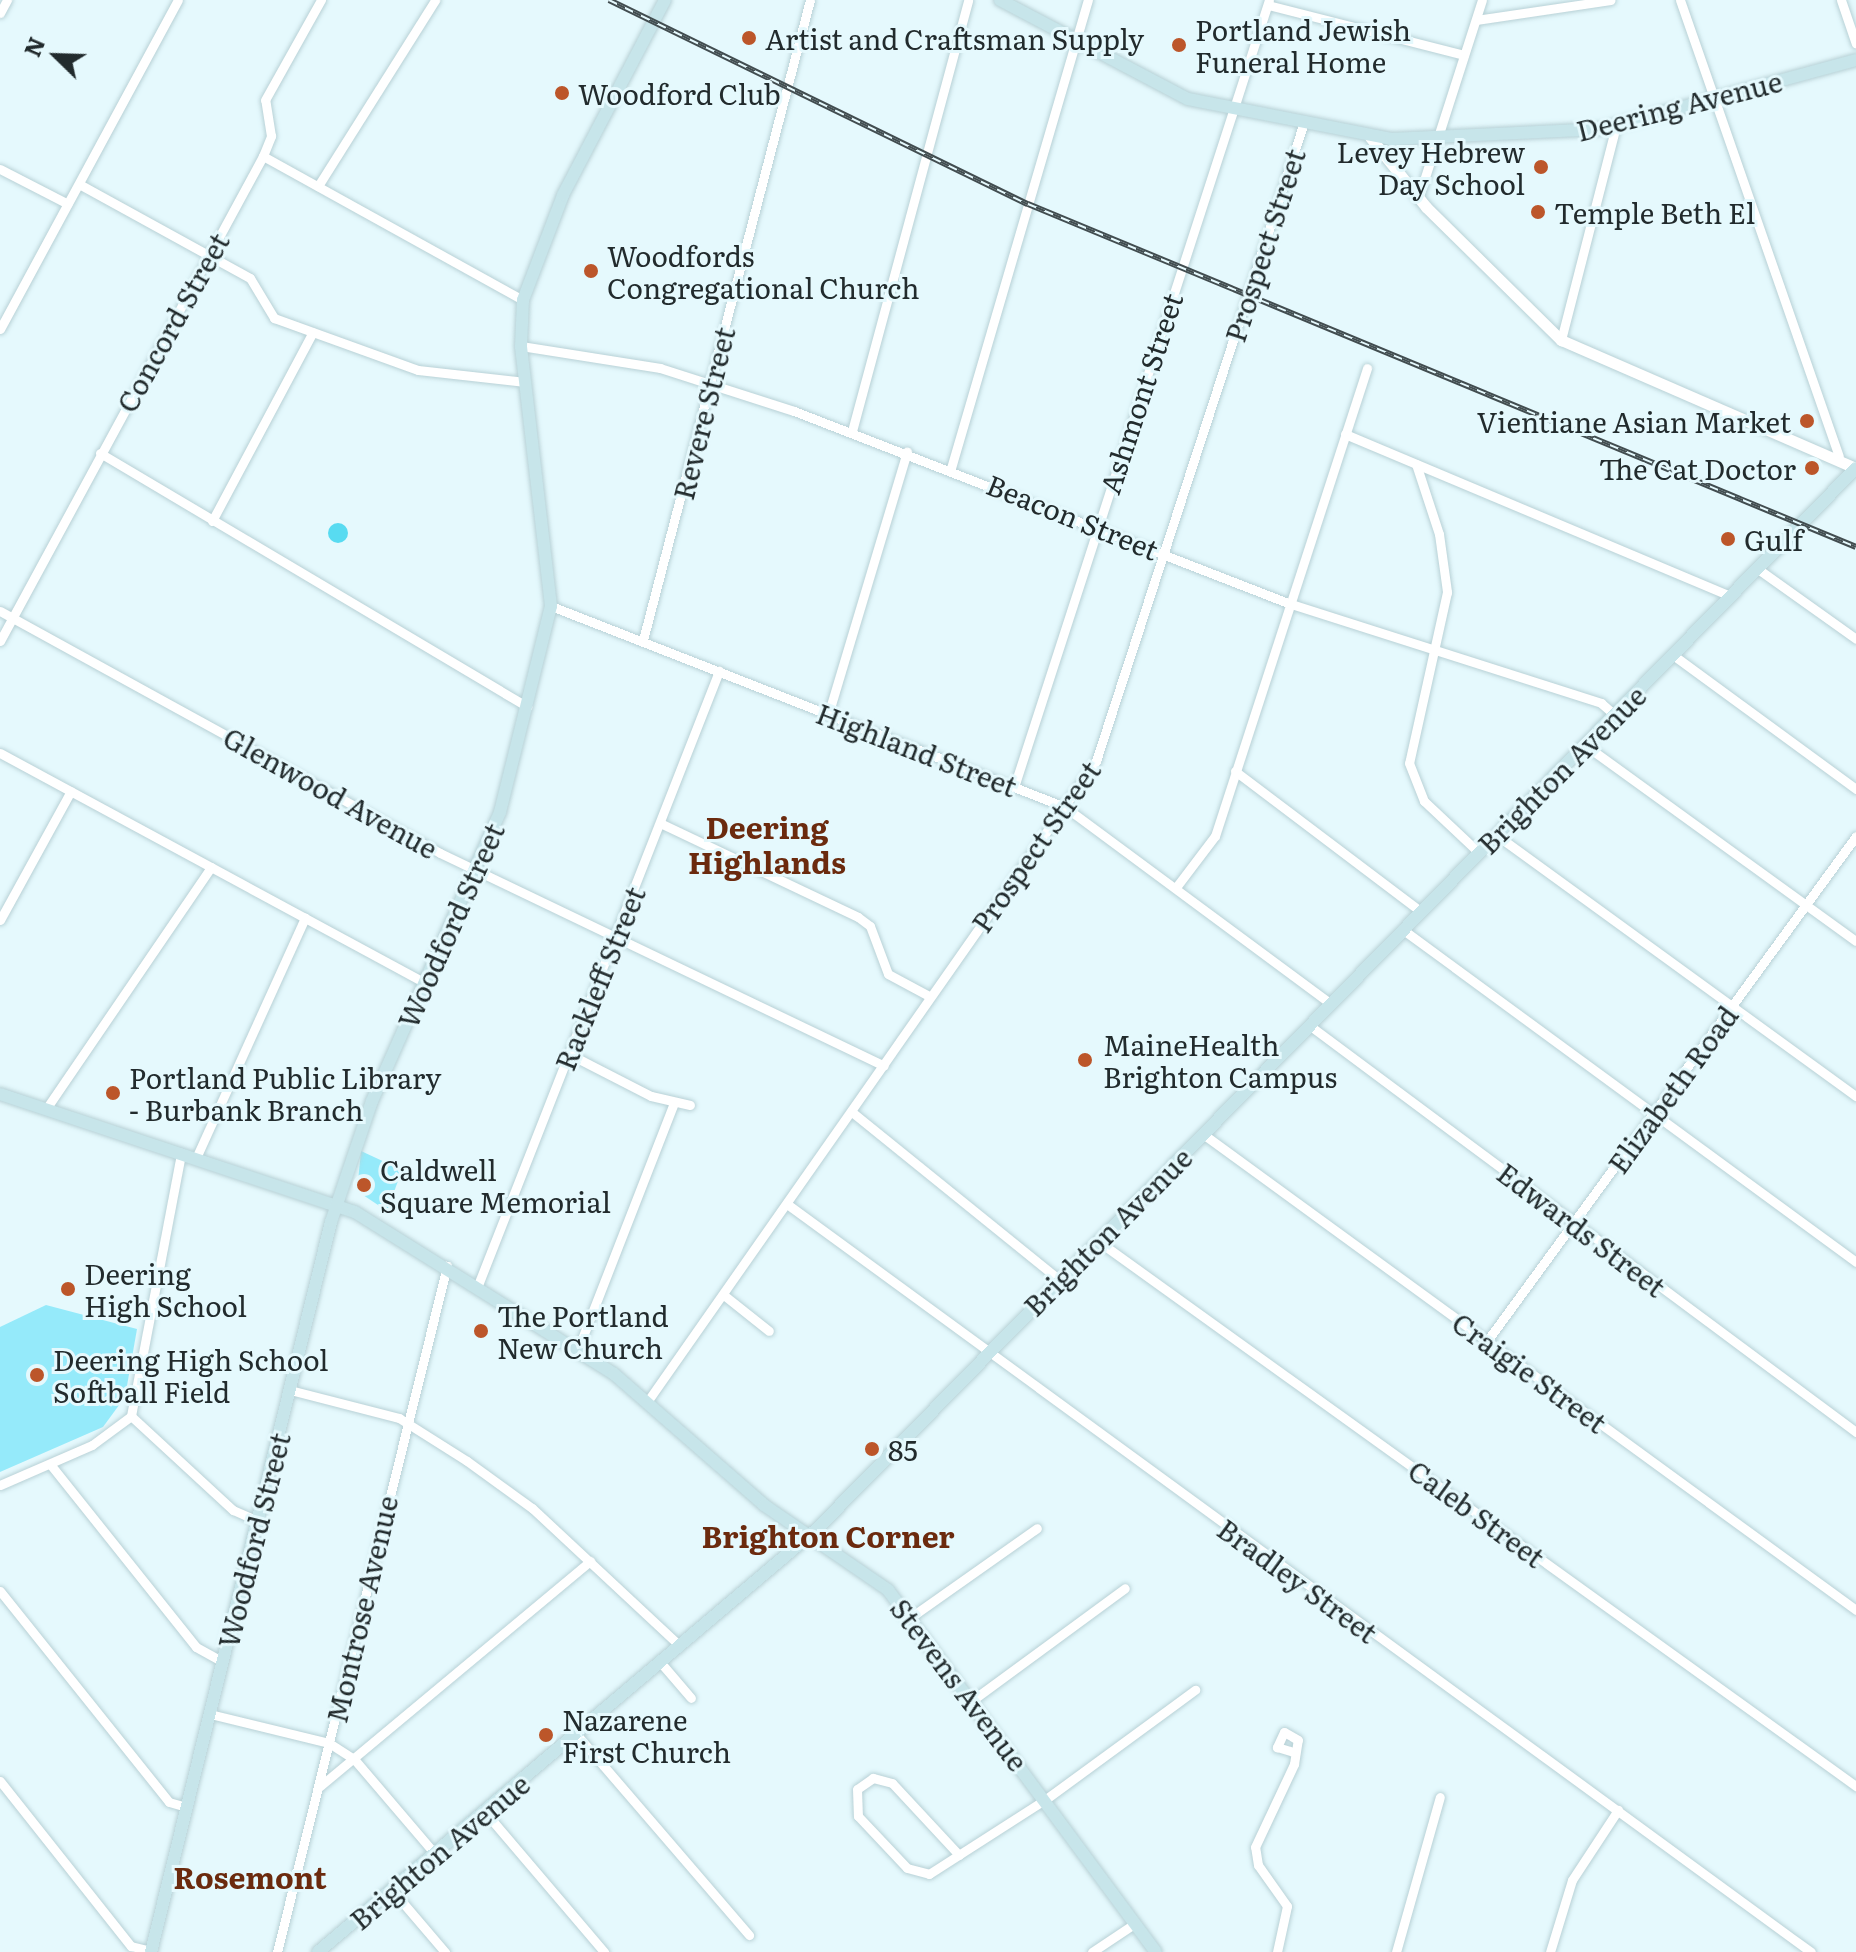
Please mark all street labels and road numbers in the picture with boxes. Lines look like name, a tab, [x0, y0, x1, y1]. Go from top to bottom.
street label: Deering Avenue	[1573, 63, 1785, 147]
street label: Prospect Street	[1217, 144, 1311, 346]
street label: Concord Street	[109, 226, 235, 418]
street label: Ashmont Street	[1092, 288, 1188, 498]
street label: Revere Street	[665, 323, 741, 503]
street label: Beacon Street	[982, 466, 1164, 566]
street label: Brighton Avenue	[1470, 678, 1652, 860]
street label: Highland Street	[812, 695, 1022, 803]
street label: Glenwood Avenue	[218, 719, 444, 865]
street label: Prospect Street	[964, 754, 1106, 938]
street label: Woodford Street	[390, 817, 510, 1033]
street label: Rackleff Street	[547, 881, 651, 1075]
street label: Elizabeth Road	[1600, 999, 1744, 1179]
street label: Brighton Avenue	[1016, 1140, 1198, 1322]
street label: Edwards Street	[1491, 1155, 1673, 1303]
street label: Craigie Street	[1446, 1305, 1614, 1439]
street label: Woodford Street	[210, 1429, 296, 1651]
street label: Caleb Street	[1402, 1452, 1552, 1574]
street label: Montrose Avenue	[319, 1492, 403, 1726]
street label: Bradley Street	[1212, 1511, 1384, 1649]
street label: Stevens Avenue	[884, 1591, 1036, 1777]
street label: Brighton Avenue	[342, 1766, 536, 1936]

